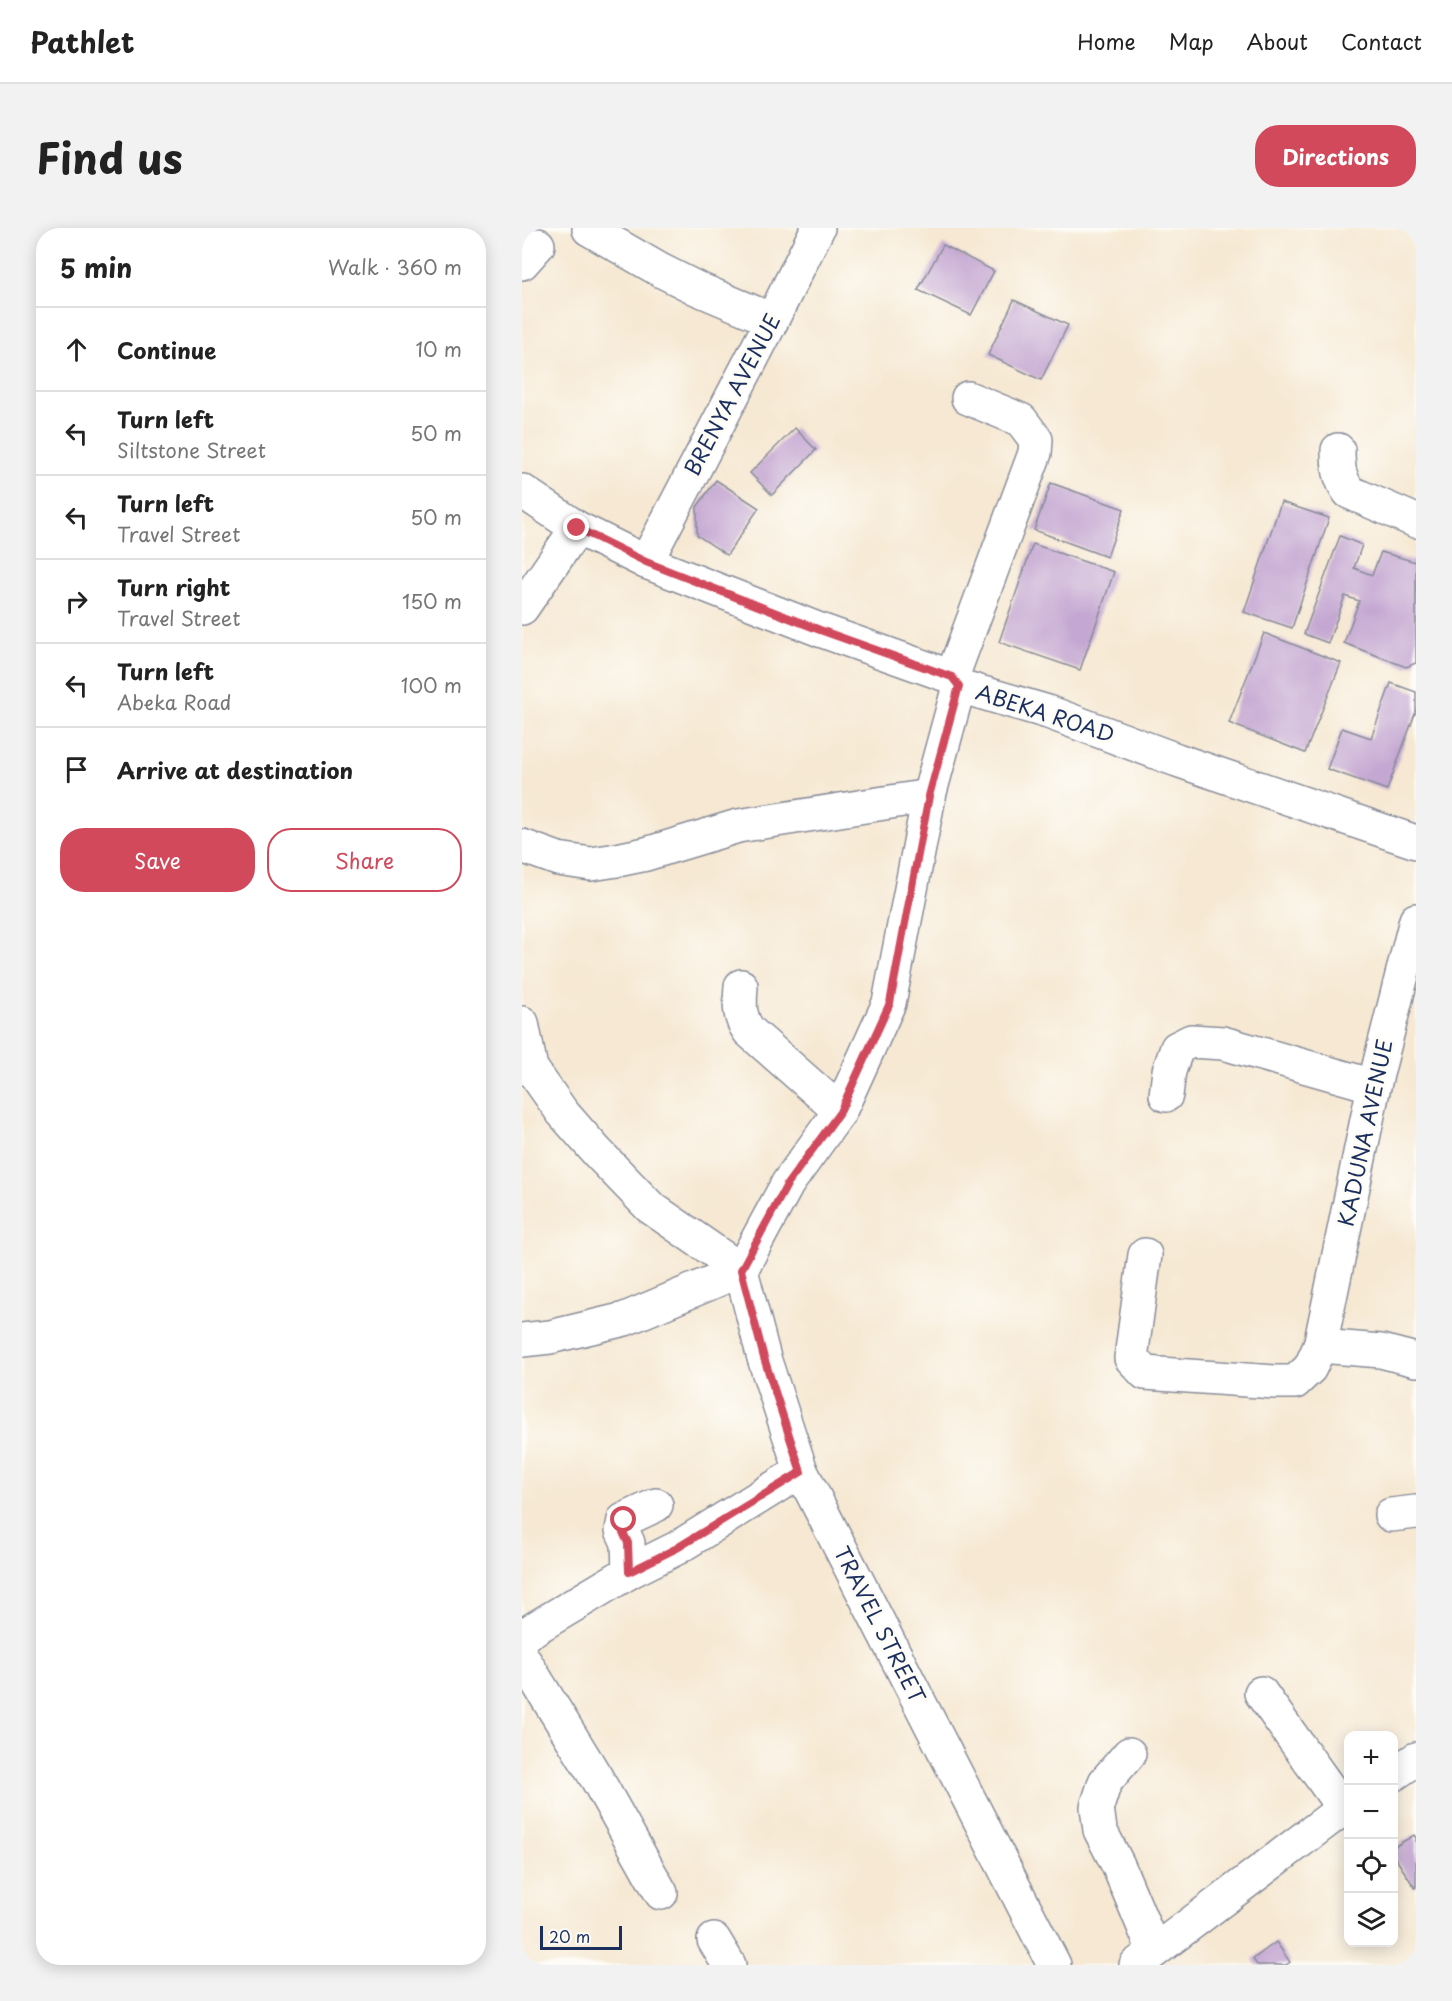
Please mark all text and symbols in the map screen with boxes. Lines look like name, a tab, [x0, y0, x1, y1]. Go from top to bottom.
text: Pathlet	[30, 20, 134, 63]
text: Home	[1077, 25, 1136, 57]
text: Map	[1169, 25, 1214, 57]
text: About	[1247, 25, 1308, 57]
text: Contact	[1341, 25, 1422, 57]
text: Find us	[36, 125, 183, 188]
button: Directions	[1255, 125, 1416, 187]
text: 5 min	[60, 248, 132, 287]
text: Walk · 360 m	[328, 252, 462, 282]
street label: BRENYA AVENUE	[675, 307, 787, 481]
icon: ahead	[60, 333, 93, 366]
text: Continue	[117, 333, 216, 366]
text: 10 m	[415, 334, 462, 364]
text: Turn left	[117, 402, 214, 435]
icon: left	[60, 417, 93, 450]
text: 50 m	[410, 418, 462, 448]
text: Siltstone Street	[117, 435, 266, 465]
text: Turn left	[117, 486, 214, 519]
icon: left	[60, 501, 93, 534]
text: 50 m	[410, 502, 462, 532]
route end	[563, 514, 589, 540]
text: Travel Street	[117, 519, 240, 549]
text: Turn right	[117, 570, 230, 603]
icon: right	[60, 585, 93, 618]
text: 150 m	[402, 586, 462, 616]
text: Travel Street	[117, 603, 240, 633]
text: Turn left	[117, 654, 214, 687]
icon: left	[60, 669, 93, 702]
text: 100 m	[401, 670, 462, 700]
street label: ABEKA ROAD	[972, 675, 1119, 750]
text: Abeka Road	[117, 687, 231, 717]
icon: arrive	[60, 753, 93, 786]
text: Arrive at destination	[117, 753, 353, 786]
button: Save	[60, 828, 255, 892]
button: Share	[267, 828, 462, 892]
street label: KADUNA AVENUE	[1329, 1036, 1400, 1229]
route start	[610, 1506, 636, 1532]
street label: TRAVEL STREET	[827, 1540, 935, 1709]
map controls	[1344, 1731, 1398, 1947]
button: +	[1344, 1731, 1398, 1785]
button: −	[1344, 1785, 1398, 1839]
button: locate	[1344, 1839, 1398, 1893]
button: layers	[1344, 1893, 1398, 1947]
scale bar	[540, 1923, 622, 1950]
text: 20 m	[549, 1924, 590, 1948]

